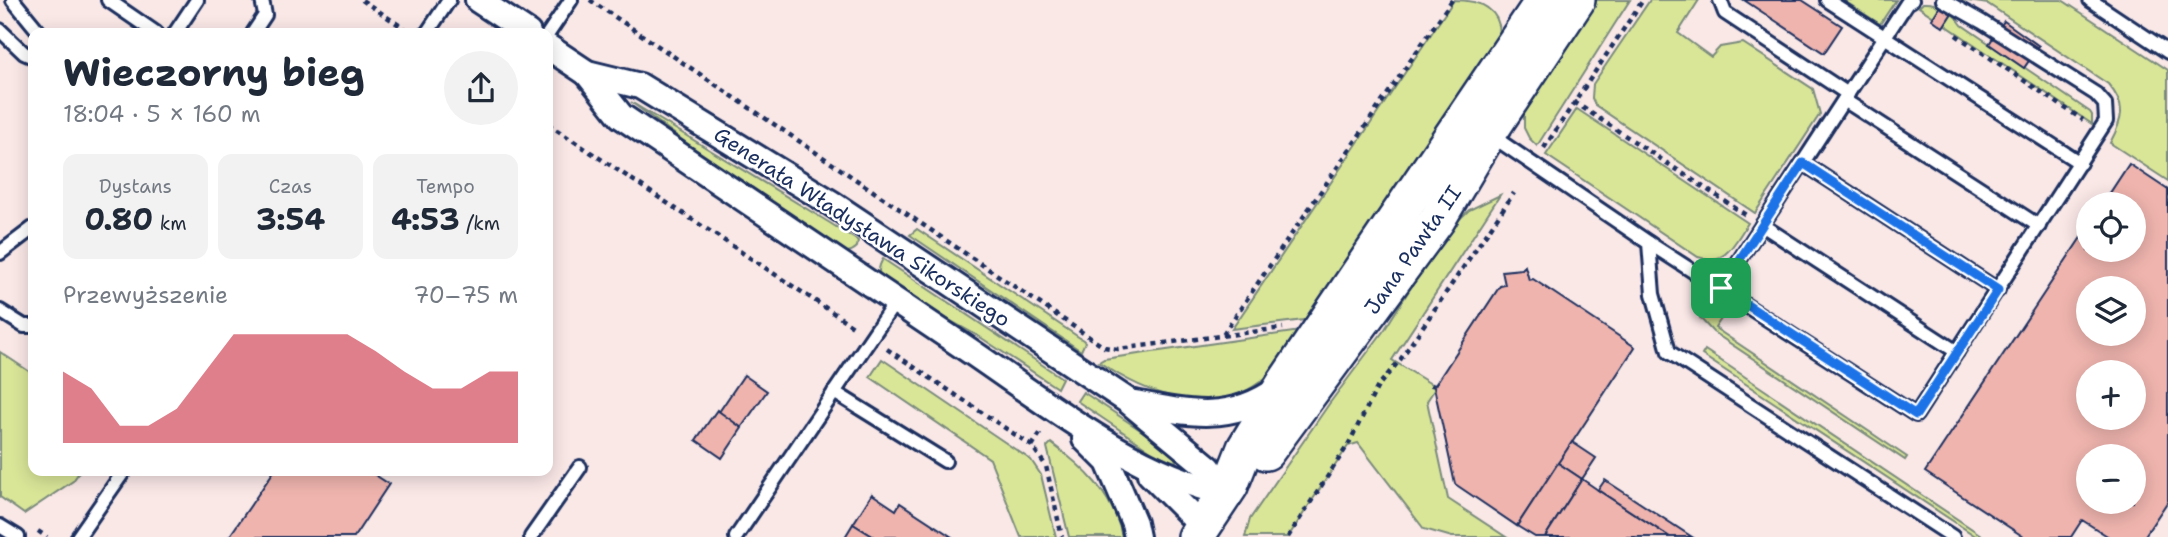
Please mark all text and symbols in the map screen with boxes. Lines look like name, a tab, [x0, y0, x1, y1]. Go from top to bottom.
text: Wieczorny bieg	[63, 47, 365, 98]
button: share	[444, 51, 518, 125]
text: 18:04 · 5 × 160 m	[63, 99, 261, 129]
street label: Generała Władysława Sikorskiego	[708, 120, 1016, 334]
text: Dystans	[99, 174, 172, 199]
text: Czas	[269, 174, 312, 199]
text: Tempo	[416, 174, 475, 199]
street label: Jana Pawła II	[1358, 180, 1468, 320]
map controls	[2076, 192, 2146, 514]
button: locate	[2076, 192, 2146, 262]
text: 0.80	[84, 199, 153, 240]
text: 3:54	[256, 199, 325, 240]
text: 4:53	[391, 199, 460, 240]
text: km	[153, 211, 187, 236]
text: /km	[460, 211, 500, 236]
pin	[1691, 258, 1751, 318]
icon: arrive	[1702, 269, 1740, 307]
button: layers	[2076, 276, 2146, 346]
text: Przewyższenie	[63, 280, 228, 310]
text: 70–75 m	[413, 280, 518, 310]
button: +	[2076, 360, 2146, 430]
button: −	[2076, 444, 2146, 514]

